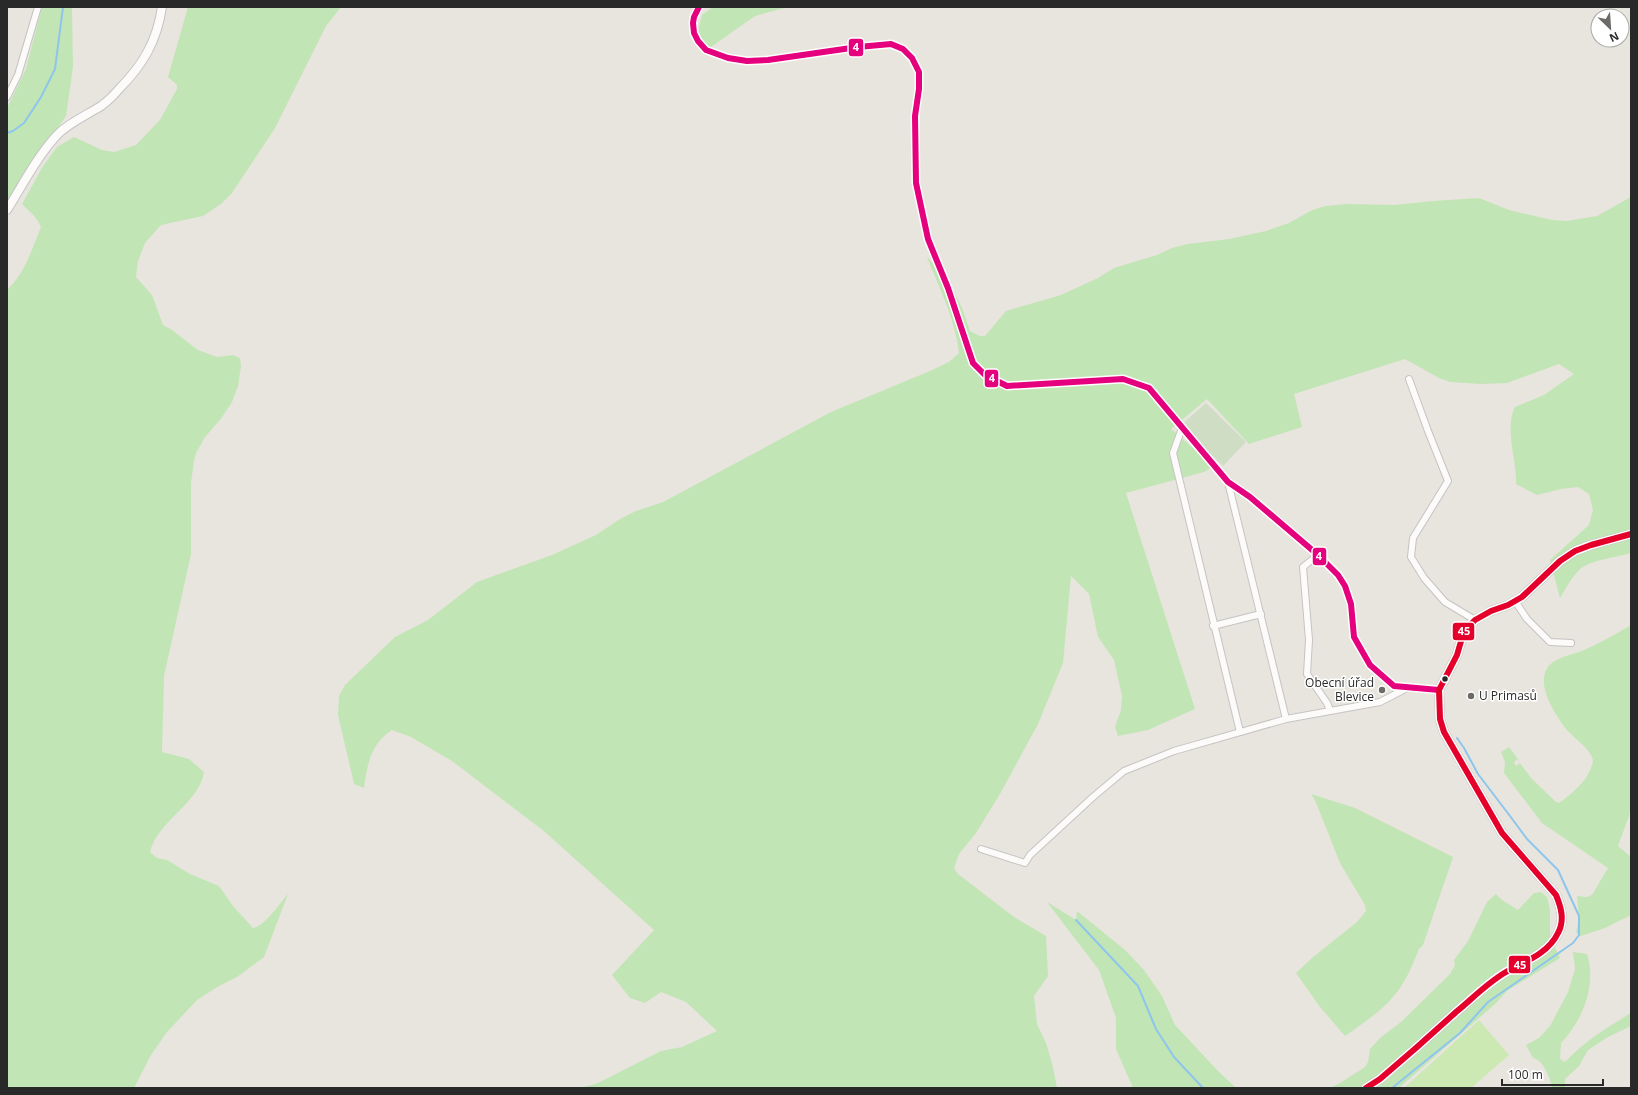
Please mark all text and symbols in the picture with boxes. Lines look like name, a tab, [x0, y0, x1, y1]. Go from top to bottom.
north arrow	[1590, 8, 1630, 48]
text: N	[1607, 29, 1622, 46]
line badge: 4	[848, 38, 864, 57]
text: 4	[853, 39, 860, 54]
line badge: 4	[984, 369, 999, 388]
text: 4	[989, 370, 996, 385]
line badge: 4	[1312, 547, 1327, 566]
text: 4	[1316, 548, 1323, 563]
line badge: 45	[1452, 622, 1475, 641]
text: 45	[1458, 623, 1470, 638]
place label: Obecní úřad Blevice	[1305, 674, 1374, 705]
unlabelled marker	[1440, 674, 1450, 684]
marker: Obecní úřad Blevice	[1377, 685, 1387, 695]
place label: U Primasů	[1479, 687, 1537, 704]
marker: U Primasů	[1466, 691, 1476, 701]
line badge: 45	[1508, 955, 1531, 974]
text: 45	[1514, 957, 1526, 972]
scale bar	[1502, 1061, 1603, 1087]
text: 100 m	[1508, 1066, 1543, 1083]

